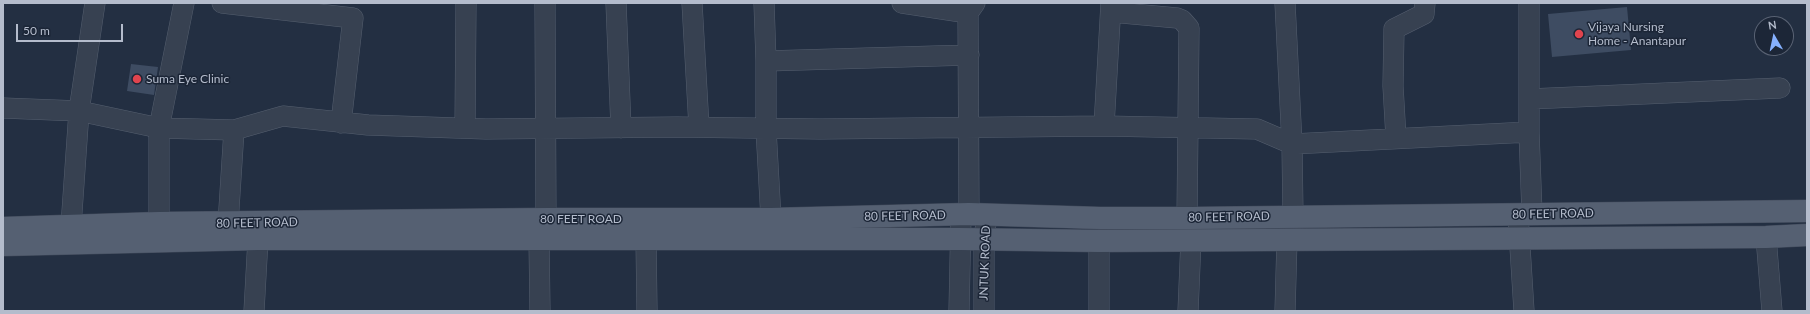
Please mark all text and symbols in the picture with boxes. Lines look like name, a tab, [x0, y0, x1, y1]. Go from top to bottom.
scale bar	[18, 16, 125, 42]
north arrow	[1754, 16, 1794, 56]
text: N	[1767, 18, 1777, 32]
place label: Vijaya Nursing Home - Anantapur	[1588, 20, 1686, 48]
text: 50 m	[23, 23, 50, 38]
marker: Vijaya Nursing Home - Anantapur	[1573, 28, 1585, 40]
place label: Suma Eye Clinic	[146, 72, 229, 86]
marker: Suma Eye Clinic	[131, 73, 143, 85]
street label: 80 FEET ROAD	[1512, 206, 1594, 222]
street label: 80 FEET ROAD	[864, 208, 946, 224]
street label: 80 FEET ROAD	[1188, 209, 1270, 225]
street label: 80 FEET ROAD	[540, 212, 622, 226]
street label: 80 FEET ROAD	[216, 215, 298, 231]
street label: JNTUK ROAD	[976, 225, 994, 301]

